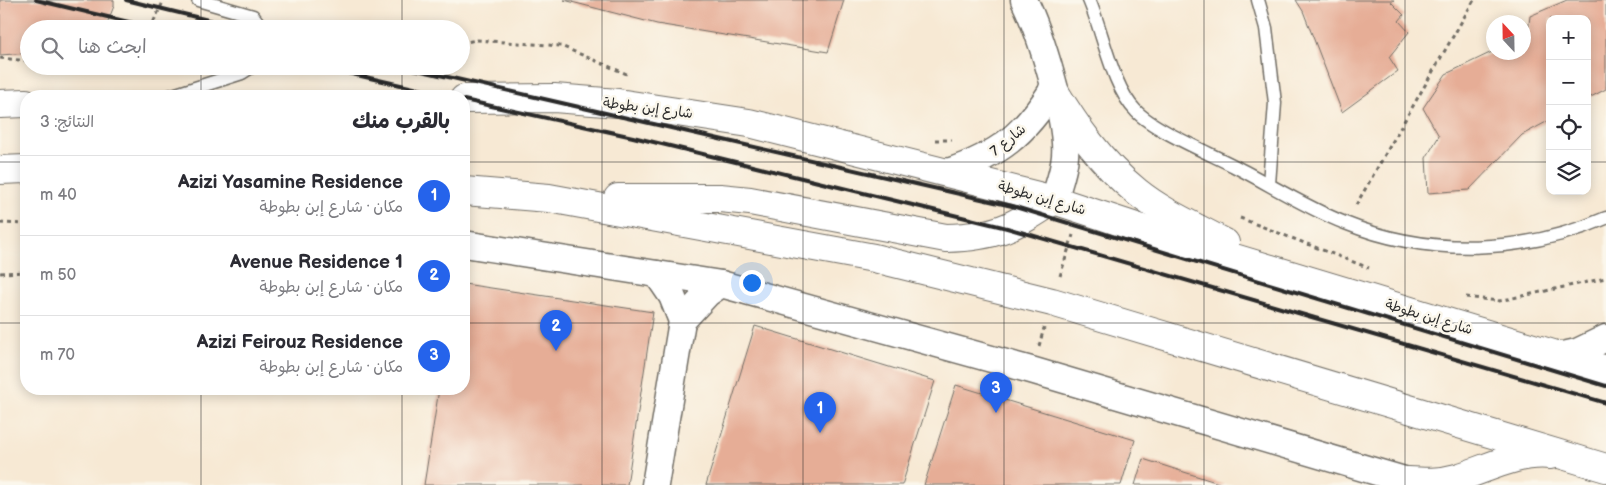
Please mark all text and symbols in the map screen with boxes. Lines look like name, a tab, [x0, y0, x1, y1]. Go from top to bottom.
north arrow	[1486, 15, 1531, 60]
map controls	[1546, 15, 1591, 195]
button: +	[1546, 15, 1591, 60]
search box	[20, 20, 470, 75]
icon: search	[38, 34, 66, 62]
text: ابحث هنا	[78, 36, 147, 59]
button: −	[1546, 60, 1591, 105]
street label: شارع إبن بطوطة	[602, 94, 694, 123]
button: locate	[1546, 105, 1591, 150]
text: بالقرب منك	[352, 109, 450, 134]
text: النتائج: 3	[40, 113, 94, 132]
street label: شارع 7	[987, 121, 1030, 160]
button: layers	[1546, 150, 1591, 195]
text: Azizi Yasamine Residence	[178, 171, 403, 194]
street label: شارع إبن بطوطة	[996, 177, 1088, 220]
text: 40 m	[40, 186, 77, 205]
text: 1	[431, 186, 437, 205]
text: مكان · شارع إبن بطوطة	[259, 198, 403, 217]
text: Avenue Residence 1	[230, 251, 403, 274]
text: 50 m	[40, 266, 76, 285]
text: 2	[429, 266, 439, 285]
your location	[739, 270, 765, 296]
text: مكان · شارع إبن بطوطة	[259, 278, 403, 297]
street label: شارع إبن بطوطة	[1383, 296, 1475, 339]
pin: 2	[540, 310, 572, 351]
text: Azizi Feirouz Residence	[197, 331, 403, 354]
text: 70 m	[40, 346, 75, 365]
text: 3	[429, 346, 439, 365]
text: مكان · شارع إبن بطوطة	[259, 358, 403, 377]
pin: 3	[980, 372, 1012, 413]
pin: 1	[804, 392, 836, 433]

